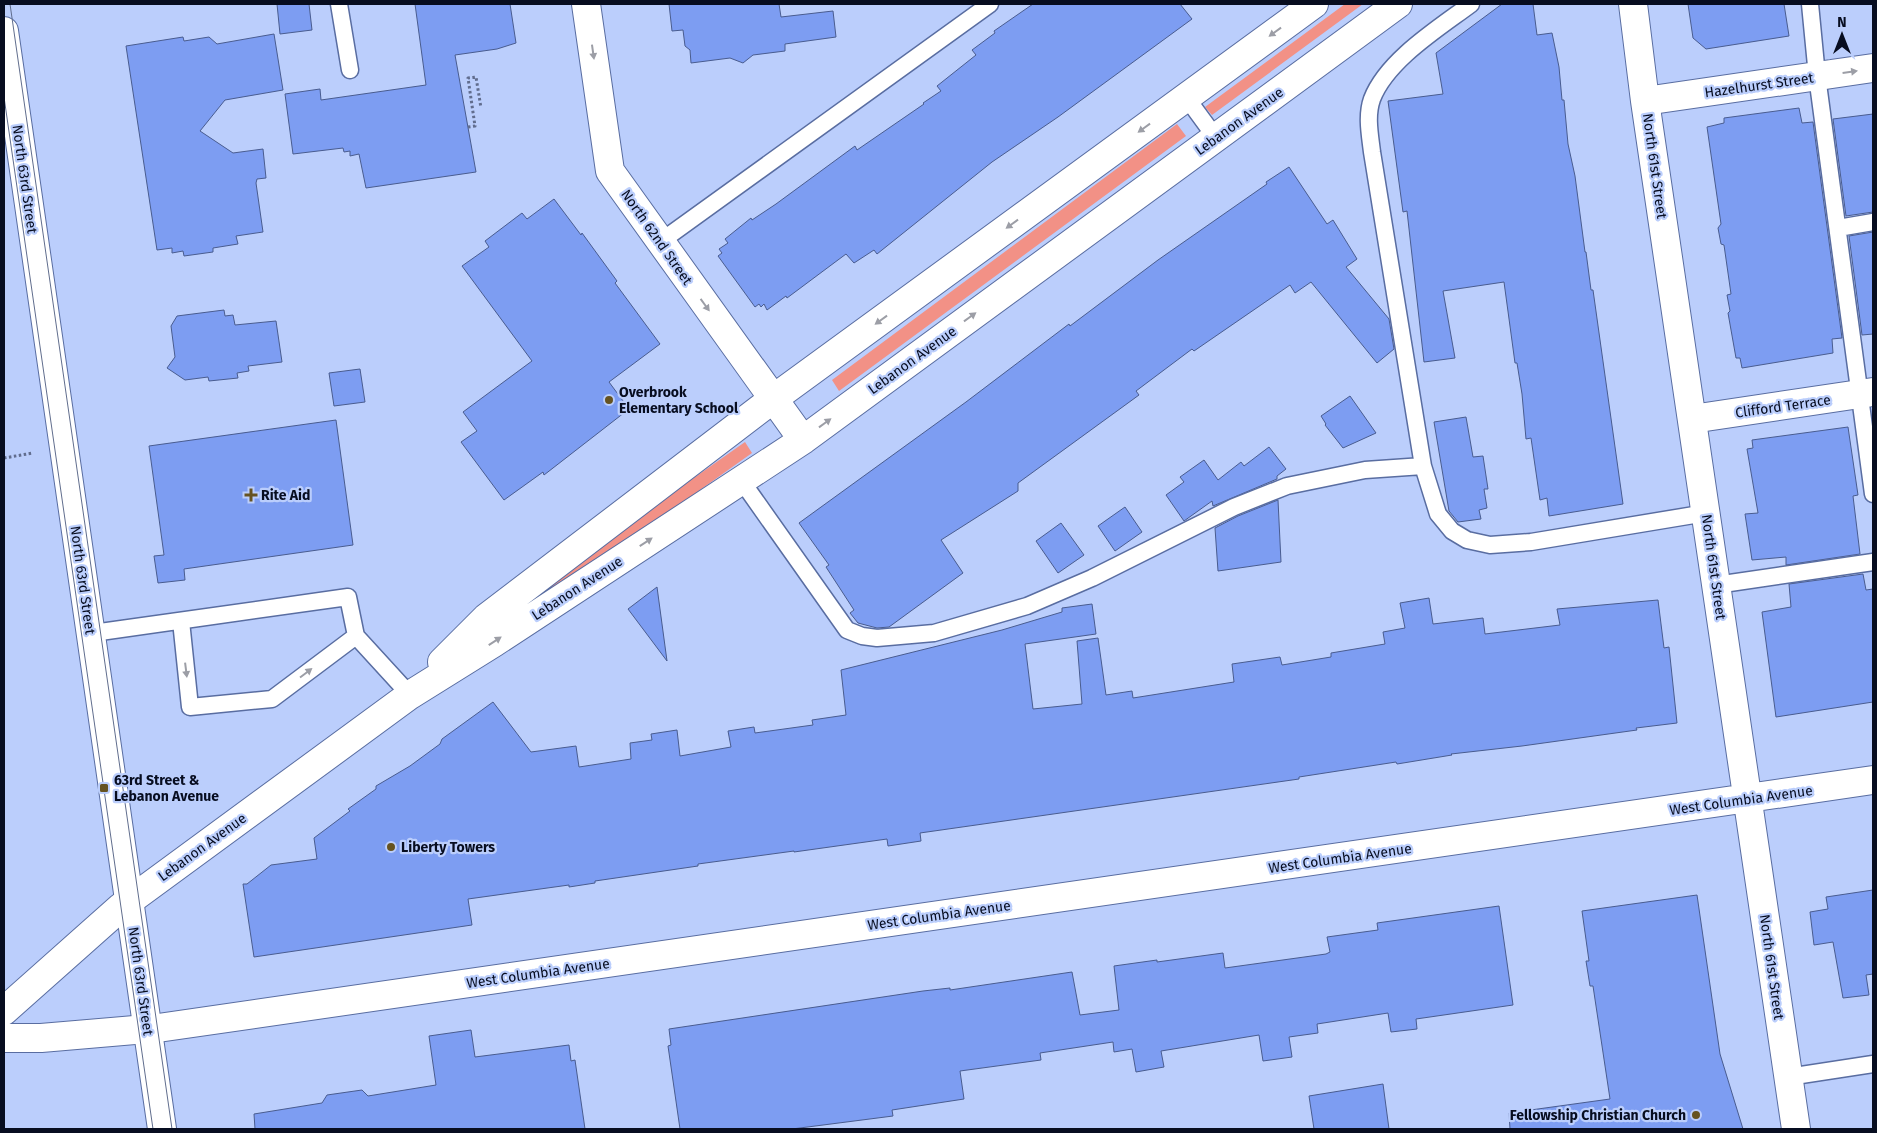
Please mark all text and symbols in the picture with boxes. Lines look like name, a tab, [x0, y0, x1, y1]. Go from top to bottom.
north arrow	[1817, 10, 1867, 60]
text: N	[1837, 14, 1847, 31]
one-way arrow	[1269, 27, 1282, 38]
one-way arrow	[589, 44, 597, 60]
one-way arrow	[1842, 67, 1858, 75]
street label: Hazelhurst Street	[1704, 69, 1816, 102]
street label: Lebanon Avenue	[1192, 84, 1287, 159]
street label: North 61st Street	[1639, 112, 1670, 221]
one-way arrow	[1137, 123, 1151, 133]
street label: North 63rd Street	[8, 124, 41, 235]
street label: North 62nd Street	[617, 186, 696, 289]
one-way arrow	[1006, 219, 1019, 229]
one-way arrow	[700, 299, 710, 312]
one-way arrow	[964, 312, 977, 322]
one-way arrow	[874, 315, 888, 325]
street label: Lebanon Avenue	[865, 323, 960, 398]
place label: Overbrook Elementary School	[619, 384, 739, 417]
street label: Clifford Terrace	[1734, 391, 1832, 422]
marker: Overbrook Elementary School	[603, 394, 615, 406]
one-way arrow	[818, 418, 831, 429]
place label: Rite Aid	[261, 487, 310, 504]
marker: Rite Aid	[245, 489, 257, 501]
street label: North 61st Street	[1698, 513, 1729, 622]
street label: North 63rd Street	[66, 525, 99, 636]
one-way arrow	[639, 538, 653, 547]
street label: Lebanon Avenue	[529, 553, 626, 624]
one-way arrow	[489, 636, 502, 646]
one-way arrow	[182, 662, 190, 678]
one-way arrow	[299, 668, 312, 679]
place label: 63rd Street & Lebanon Avenue	[114, 772, 219, 805]
marker: 63rd Street & Lebanon Avenue	[98, 782, 110, 794]
street label: West Columbia Avenue	[1668, 782, 1814, 819]
street label: Lebanon Avenue	[155, 810, 250, 885]
place label: Liberty Towers	[401, 839, 495, 856]
street label: West Columbia Avenue	[1267, 840, 1413, 877]
marker: Liberty Towers	[385, 841, 397, 853]
street label: West Columbia Avenue	[866, 897, 1012, 934]
street label: North 61st Street	[1756, 913, 1787, 1022]
street label: North 63rd Street	[124, 926, 157, 1037]
street label: West Columbia Avenue	[465, 955, 611, 992]
place label: Fellowship Christian Church	[1510, 1107, 1686, 1124]
marker: Fellowship Christian Church	[1690, 1109, 1702, 1121]

